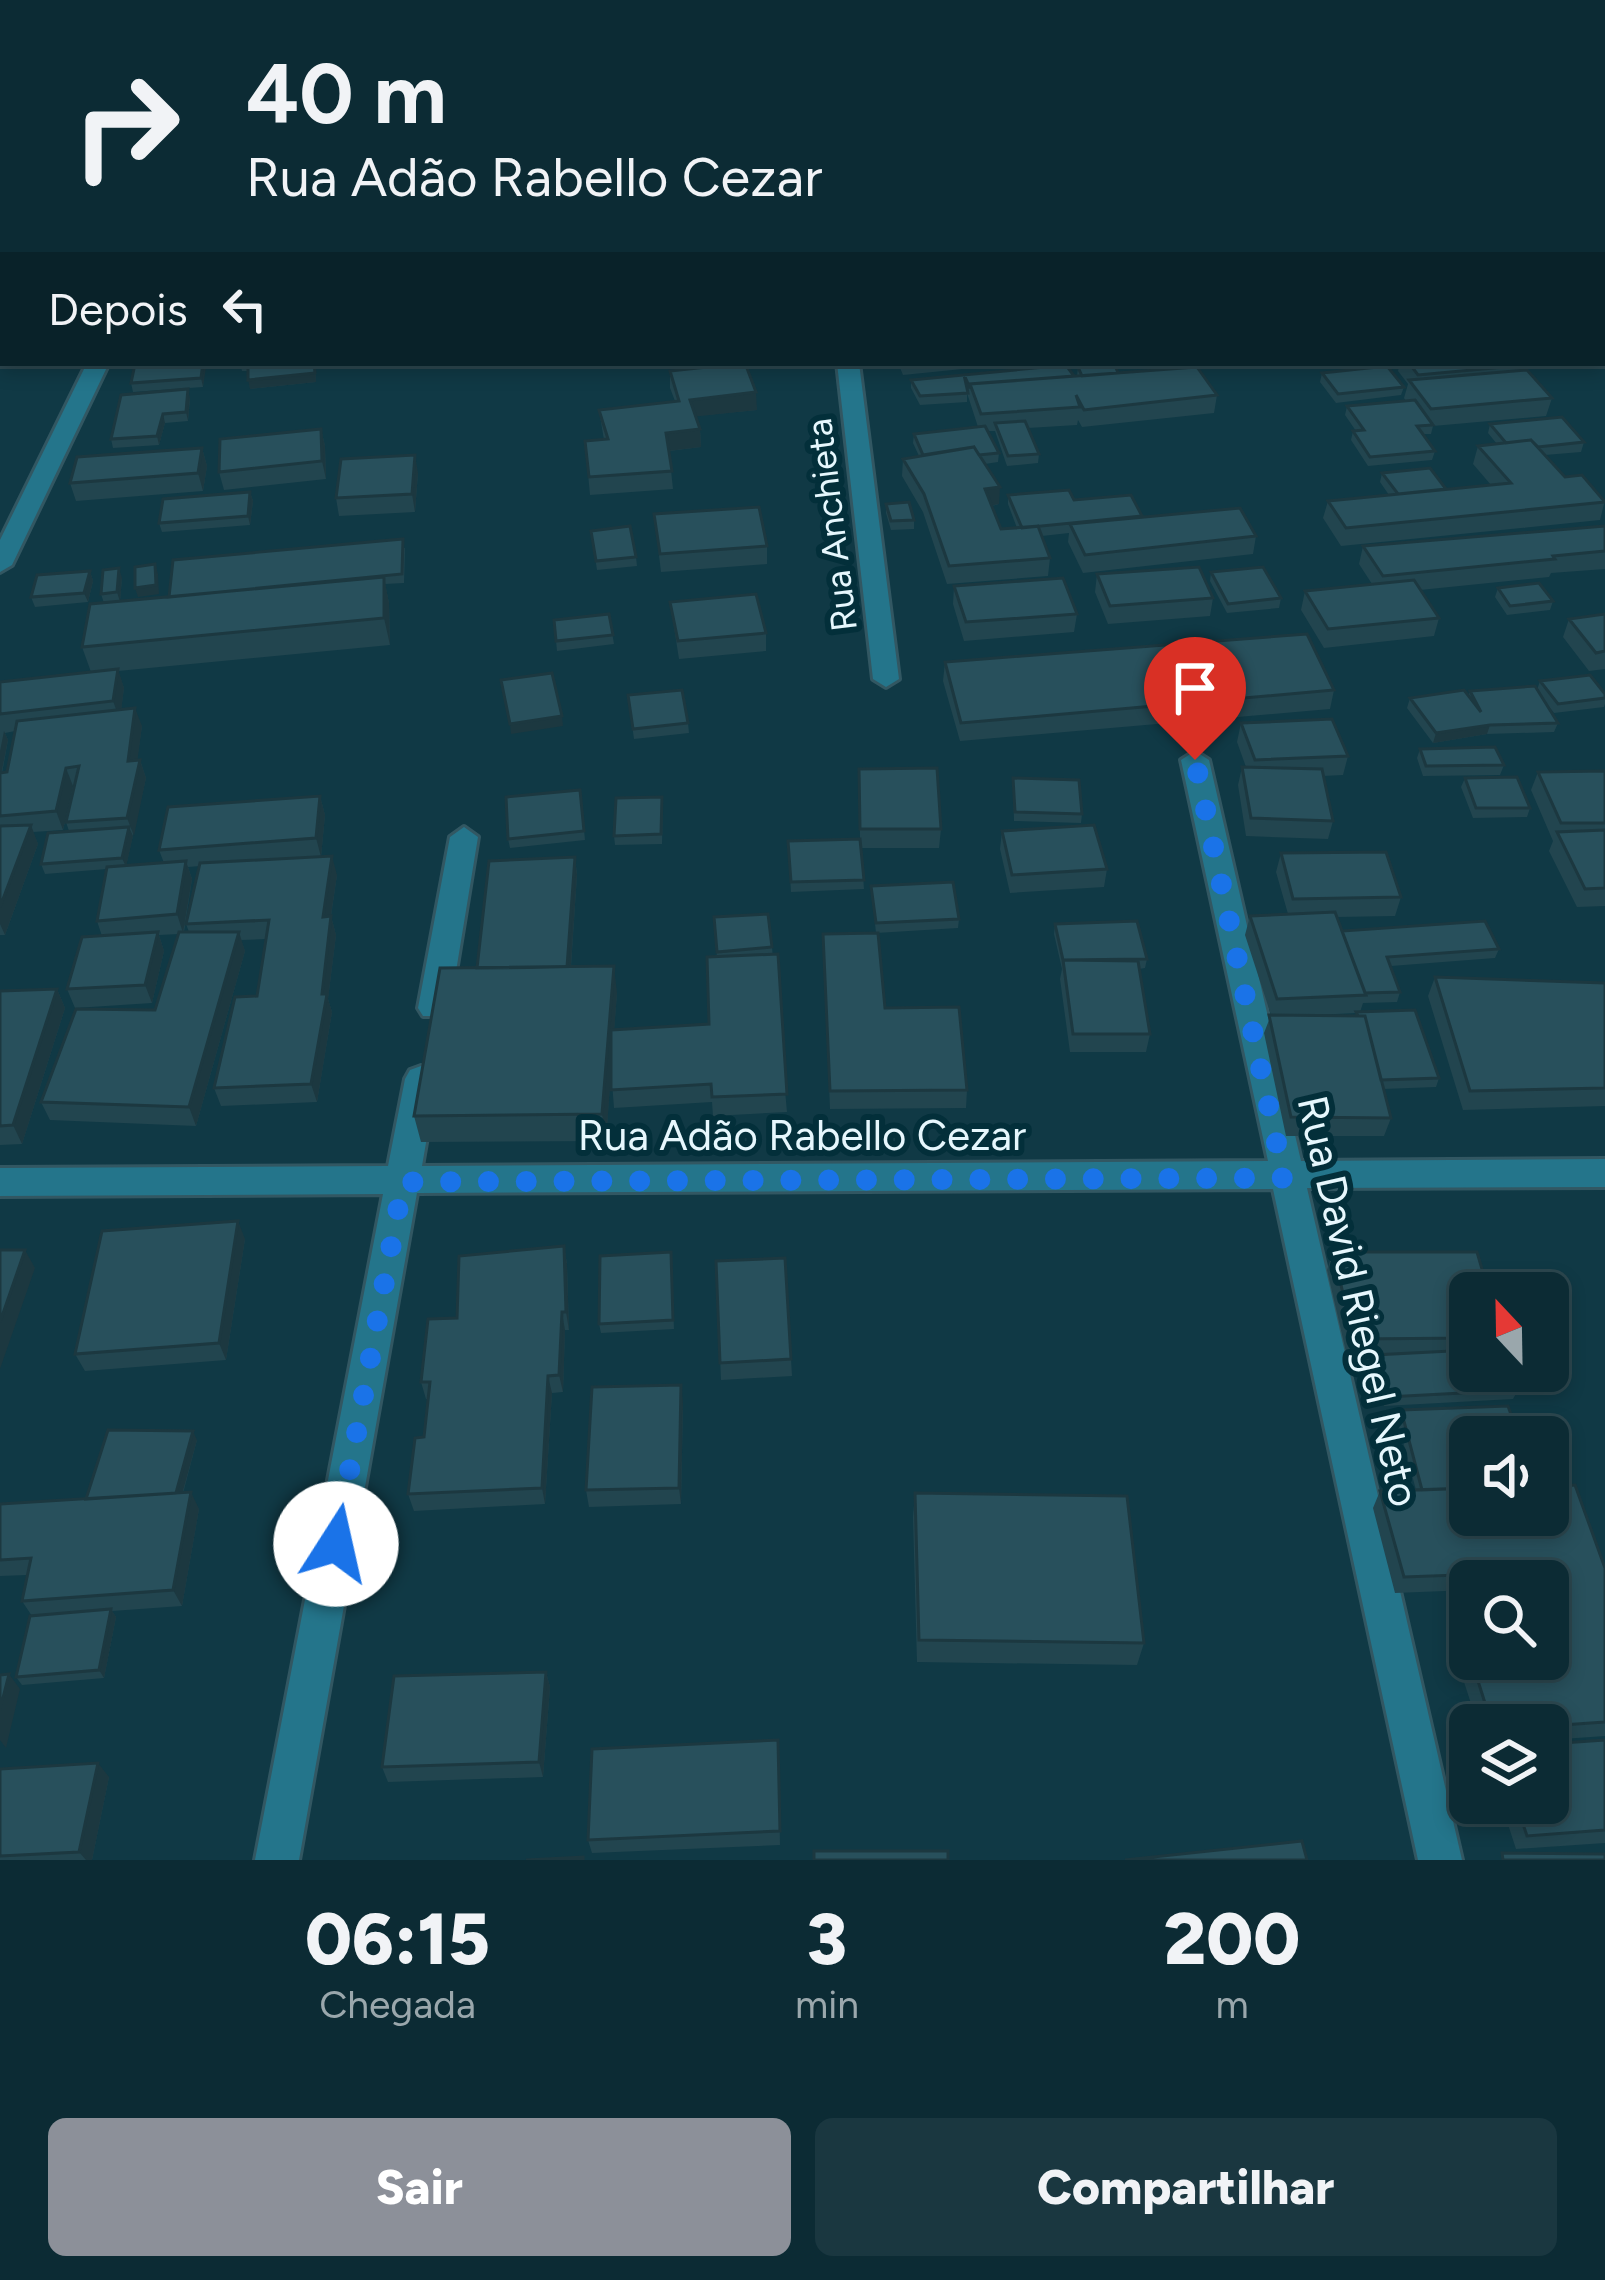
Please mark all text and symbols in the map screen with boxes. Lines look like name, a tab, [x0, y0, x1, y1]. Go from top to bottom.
text: 40 m	[246, 43, 447, 144]
icon: right	[48, 48, 204, 204]
text: Rua Adão Rabello Cezar	[246, 145, 822, 210]
icon: left	[212, 276, 278, 342]
text: Depois	[48, 282, 188, 336]
street label: Rua Anchieta	[797, 416, 866, 634]
pin	[1144, 637, 1246, 760]
icon: arrive	[1162, 655, 1228, 721]
street label: Rua David Riegel Neto	[1286, 1091, 1431, 1511]
street label: Rua Adão Rabello Cezar	[578, 1110, 1026, 1161]
north arrow	[1449, 1272, 1569, 1392]
map controls	[1449, 1272, 1569, 1824]
button: sound	[1449, 1416, 1569, 1536]
position arrow	[273, 1481, 399, 1607]
button: search	[1449, 1560, 1569, 1680]
button: layers	[1449, 1704, 1569, 1824]
text: 06:15	[305, 1896, 490, 1982]
text: 3	[807, 1896, 847, 1982]
text: 200	[1164, 1896, 1300, 1982]
text: Chegada	[319, 1981, 476, 2028]
text: min	[795, 1981, 859, 2028]
text: m	[1215, 1981, 1249, 2028]
button: Sair	[48, 2118, 791, 2256]
button: Compartilhar	[815, 2118, 1557, 2256]

